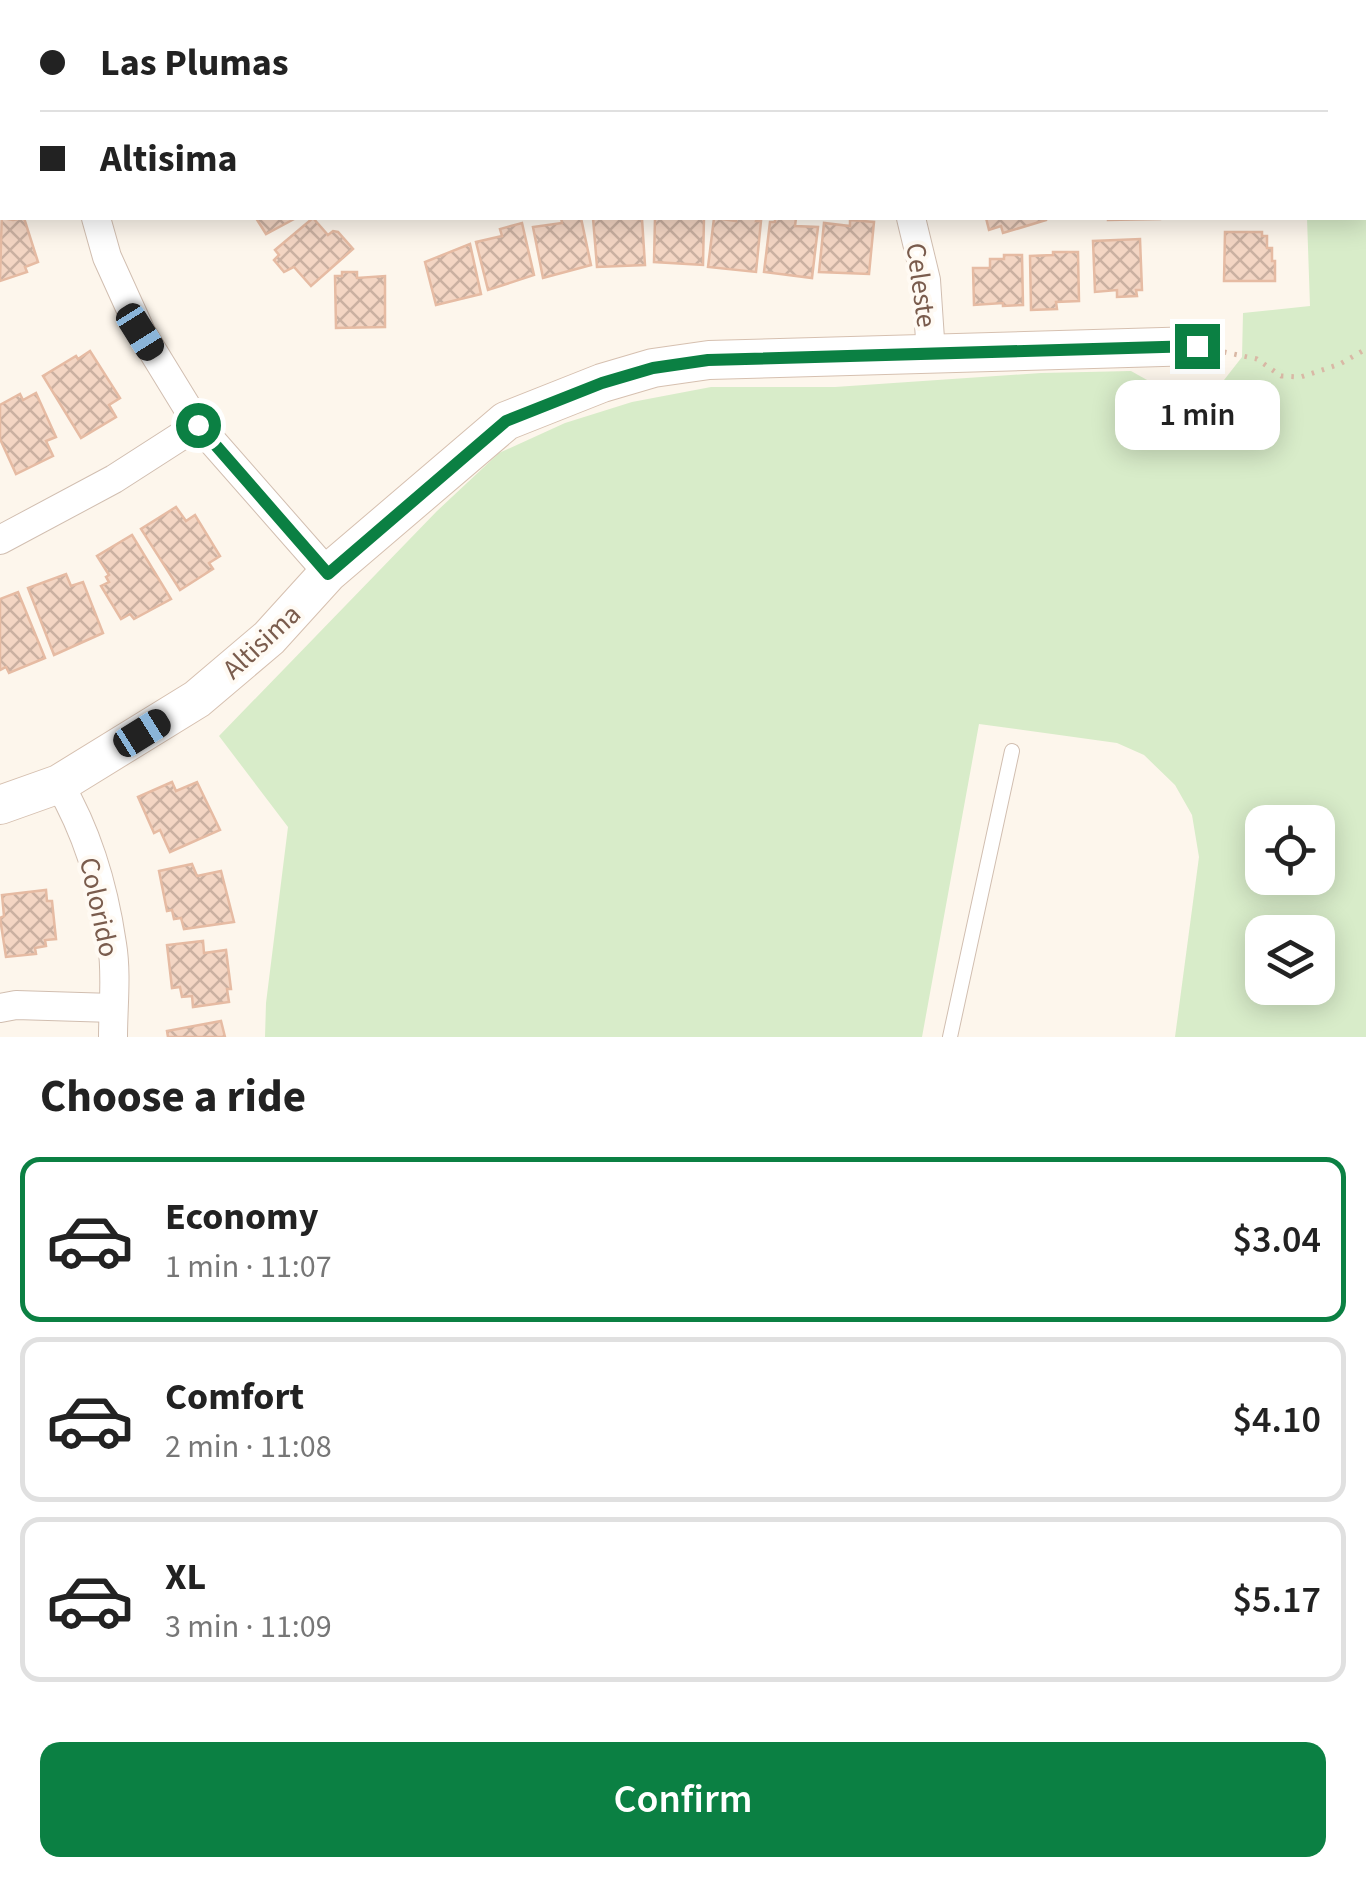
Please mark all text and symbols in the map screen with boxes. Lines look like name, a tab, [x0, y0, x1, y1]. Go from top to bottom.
text: Las Plumas	[100, 36, 289, 90]
text: Altisima	[100, 132, 238, 186]
street label: Celeste	[895, 240, 947, 330]
car	[111, 299, 169, 365]
route end	[1175, 324, 1220, 369]
callout: 1 min	[1114, 381, 1280, 451]
text: 1 min	[1159, 392, 1236, 438]
route start	[176, 403, 221, 448]
street label: Altisima	[213, 595, 310, 689]
car	[109, 704, 175, 762]
map controls	[1245, 805, 1335, 1005]
button: locate	[1245, 805, 1335, 895]
street label: Colorido	[69, 854, 129, 961]
button: layers	[1245, 915, 1335, 1005]
text: Choose a ride	[40, 1065, 306, 1129]
text: Economy	[165, 1190, 318, 1244]
icon: car	[45, 1195, 135, 1285]
text: $3.04	[1233, 1213, 1321, 1267]
text: 1 min · 11:07	[165, 1244, 332, 1290]
text: Comfort	[165, 1370, 304, 1424]
icon: car	[45, 1375, 135, 1465]
text: $4.10	[1233, 1393, 1321, 1447]
text: 2 min · 11:08	[165, 1424, 332, 1470]
text: XL	[165, 1550, 206, 1604]
icon: car	[45, 1555, 135, 1645]
text: $5.17	[1233, 1573, 1321, 1627]
text: 3 min · 11:09	[165, 1604, 332, 1650]
button: Confirm	[40, 1742, 1326, 1857]

